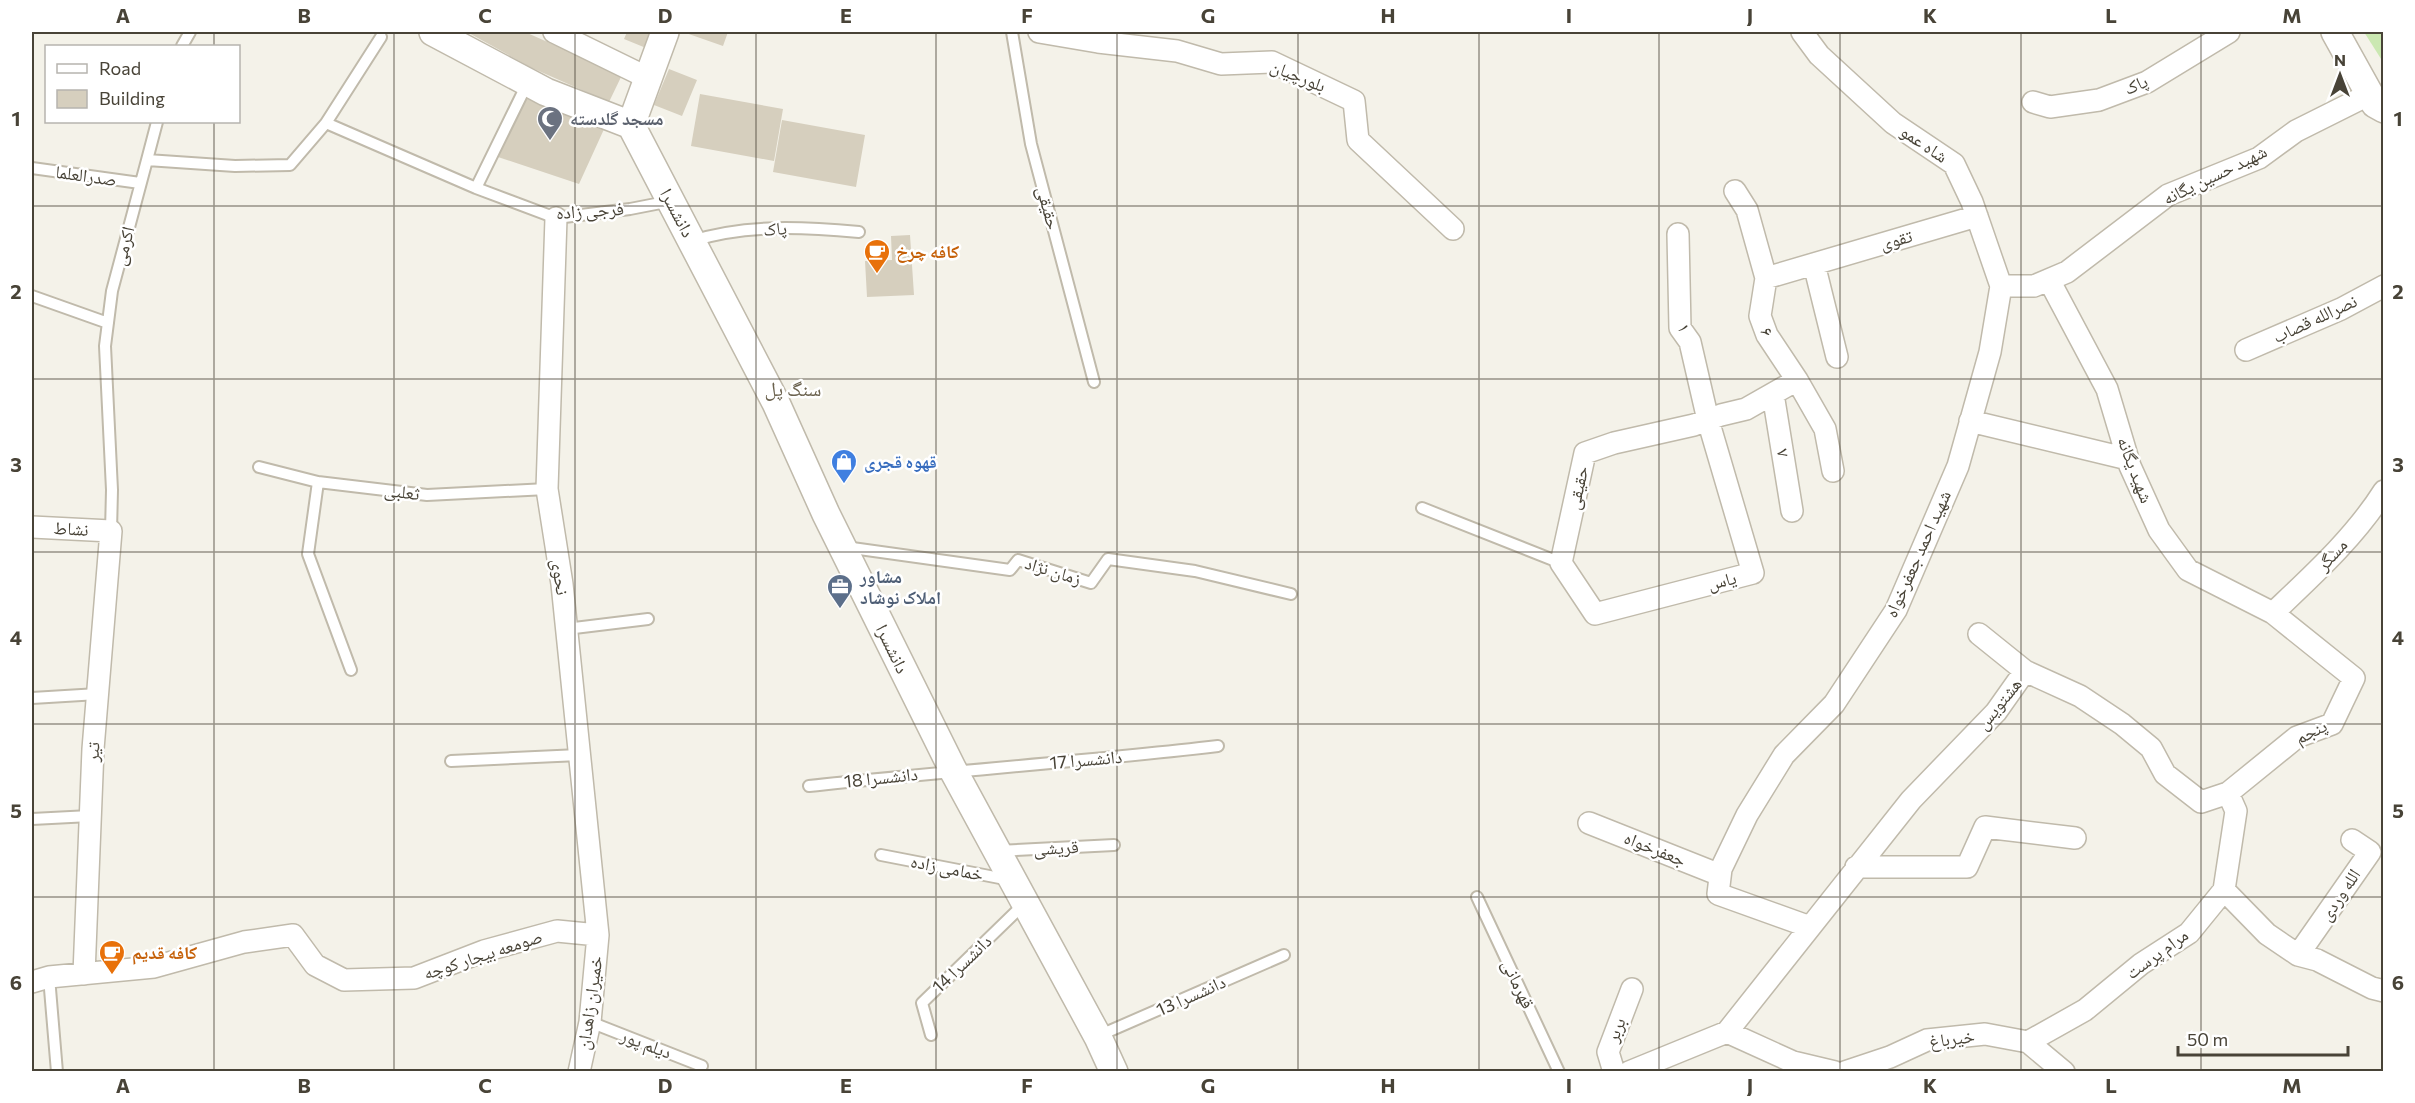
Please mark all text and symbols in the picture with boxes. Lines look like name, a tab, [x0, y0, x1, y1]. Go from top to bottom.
text: A	[116, 3, 130, 27]
text: B	[297, 3, 311, 27]
text: C	[478, 3, 492, 27]
text: D	[658, 3, 672, 27]
text: E	[840, 3, 852, 27]
text: F	[1021, 3, 1033, 27]
text: G	[1201, 3, 1215, 27]
text: H	[1381, 3, 1396, 27]
text: I	[1566, 3, 1572, 27]
text: J	[1747, 3, 1753, 27]
text: K	[1923, 3, 1937, 27]
text: L	[2105, 3, 2117, 27]
text: M	[2282, 3, 2302, 27]
legend	[45, 45, 240, 123]
north arrow	[2310, 45, 2370, 105]
text: N	[2334, 50, 2346, 69]
street label: بلورچیان	[1267, 54, 1329, 97]
text: Road	[99, 57, 141, 79]
street label: پاک	[2120, 69, 2151, 100]
text: Building	[99, 87, 165, 109]
mosque icon: مسجد گلدسته	[535, 104, 565, 142]
text: 1	[11, 106, 21, 130]
text: 1	[2393, 106, 2403, 130]
place label: مسجد گلدسته	[570, 107, 664, 129]
street label: شاه عمو	[1897, 119, 1952, 167]
street label: شهید حسین یگانه	[2159, 139, 2271, 210]
street label: صدرالعلما	[54, 160, 118, 190]
street label: دانشسرا	[656, 184, 700, 241]
street label: حقیقی	[1032, 184, 1065, 232]
street label: فرجی زاده	[555, 197, 625, 224]
street label: پاک	[762, 216, 788, 241]
street label: اکرمی	[108, 224, 139, 268]
street label: تقوی	[1877, 224, 1915, 255]
cafe icon: کافه چرخ	[862, 237, 892, 275]
place label: کافه چرخ	[896, 240, 959, 263]
text: 2	[10, 279, 22, 303]
text: 2	[2392, 279, 2404, 303]
street label: نصرالله قصاب	[2269, 289, 2360, 348]
street label: ۱	[1673, 320, 1697, 335]
street label: ۶	[1756, 323, 1780, 340]
district label: سنگ پل	[764, 376, 822, 401]
street label: شهید یگانه	[2113, 433, 2159, 506]
shop icon: قهوه قجری	[829, 447, 859, 485]
street label: ۷	[1772, 447, 1796, 459]
place label: قهوه قجری	[864, 450, 937, 473]
text: 3	[10, 452, 22, 476]
text: 3	[2392, 452, 2404, 476]
street label: حقیقی	[1562, 464, 1593, 512]
street label: ثعلبی	[383, 478, 421, 505]
street label: شهید احمد جعفرخواه	[1879, 487, 1955, 621]
street label: نشاط	[53, 516, 89, 540]
street label: مسگر	[2310, 534, 2351, 576]
street label: زمان نژاد	[1022, 551, 1084, 590]
street label: نحوی	[547, 557, 574, 597]
place label: مشاور املاک نوشاد	[859, 565, 941, 608]
street label: یاس	[1705, 566, 1739, 595]
office icon: مشاور املاک نوشاد	[825, 572, 855, 610]
street label: دانشسرا	[872, 620, 914, 677]
text: 4	[10, 625, 22, 649]
text: 4	[2392, 625, 2404, 649]
street label: هشتویس	[1971, 673, 2027, 734]
street label: پنجم	[2291, 714, 2331, 750]
street label: تیر	[80, 741, 104, 763]
street label: دانشسرا 17	[1049, 745, 1123, 773]
street label: دانشسرا 18	[843, 762, 919, 792]
text: 5	[10, 798, 22, 822]
text: 5	[2392, 798, 2404, 822]
street label: جعفرخواه	[1621, 826, 1689, 871]
street label: قریشی	[1033, 835, 1079, 860]
street label: خمامی زاده	[909, 849, 985, 886]
street label: الله وردی	[2314, 864, 2365, 925]
street label: مرام پرست	[2121, 923, 2193, 985]
street label: صومعه بیجار کوچه	[420, 924, 545, 984]
street label: دانشسرا 14	[927, 930, 996, 997]
cafe icon: کافه قدیم	[97, 938, 127, 976]
place label: کافه قدیم	[132, 941, 197, 965]
street label: خمیران زاهدان	[572, 954, 607, 1051]
street label: قهرمانی	[1497, 955, 1540, 1012]
text: 6	[10, 970, 22, 994]
street label: دانشسرا 13	[1153, 970, 1229, 1020]
text: 6	[2392, 970, 2404, 994]
street label: بربر	[1600, 1014, 1630, 1046]
scale bar	[2178, 1019, 2348, 1057]
street label: دیلم پور	[616, 1023, 675, 1065]
street label: خیرباغ	[1928, 1024, 1976, 1053]
text: 50 m	[2187, 1028, 2228, 1050]
text: A	[116, 1073, 130, 1097]
text: B	[297, 1073, 311, 1097]
text: C	[478, 1073, 492, 1097]
text: D	[658, 1073, 672, 1097]
text: E	[840, 1073, 852, 1097]
text: F	[1021, 1073, 1033, 1097]
text: G	[1201, 1073, 1215, 1097]
text: H	[1381, 1073, 1396, 1097]
text: I	[1566, 1073, 1572, 1097]
text: J	[1747, 1073, 1753, 1097]
text: K	[1923, 1073, 1937, 1097]
text: L	[2105, 1073, 2117, 1097]
text: M	[2282, 1073, 2302, 1097]

